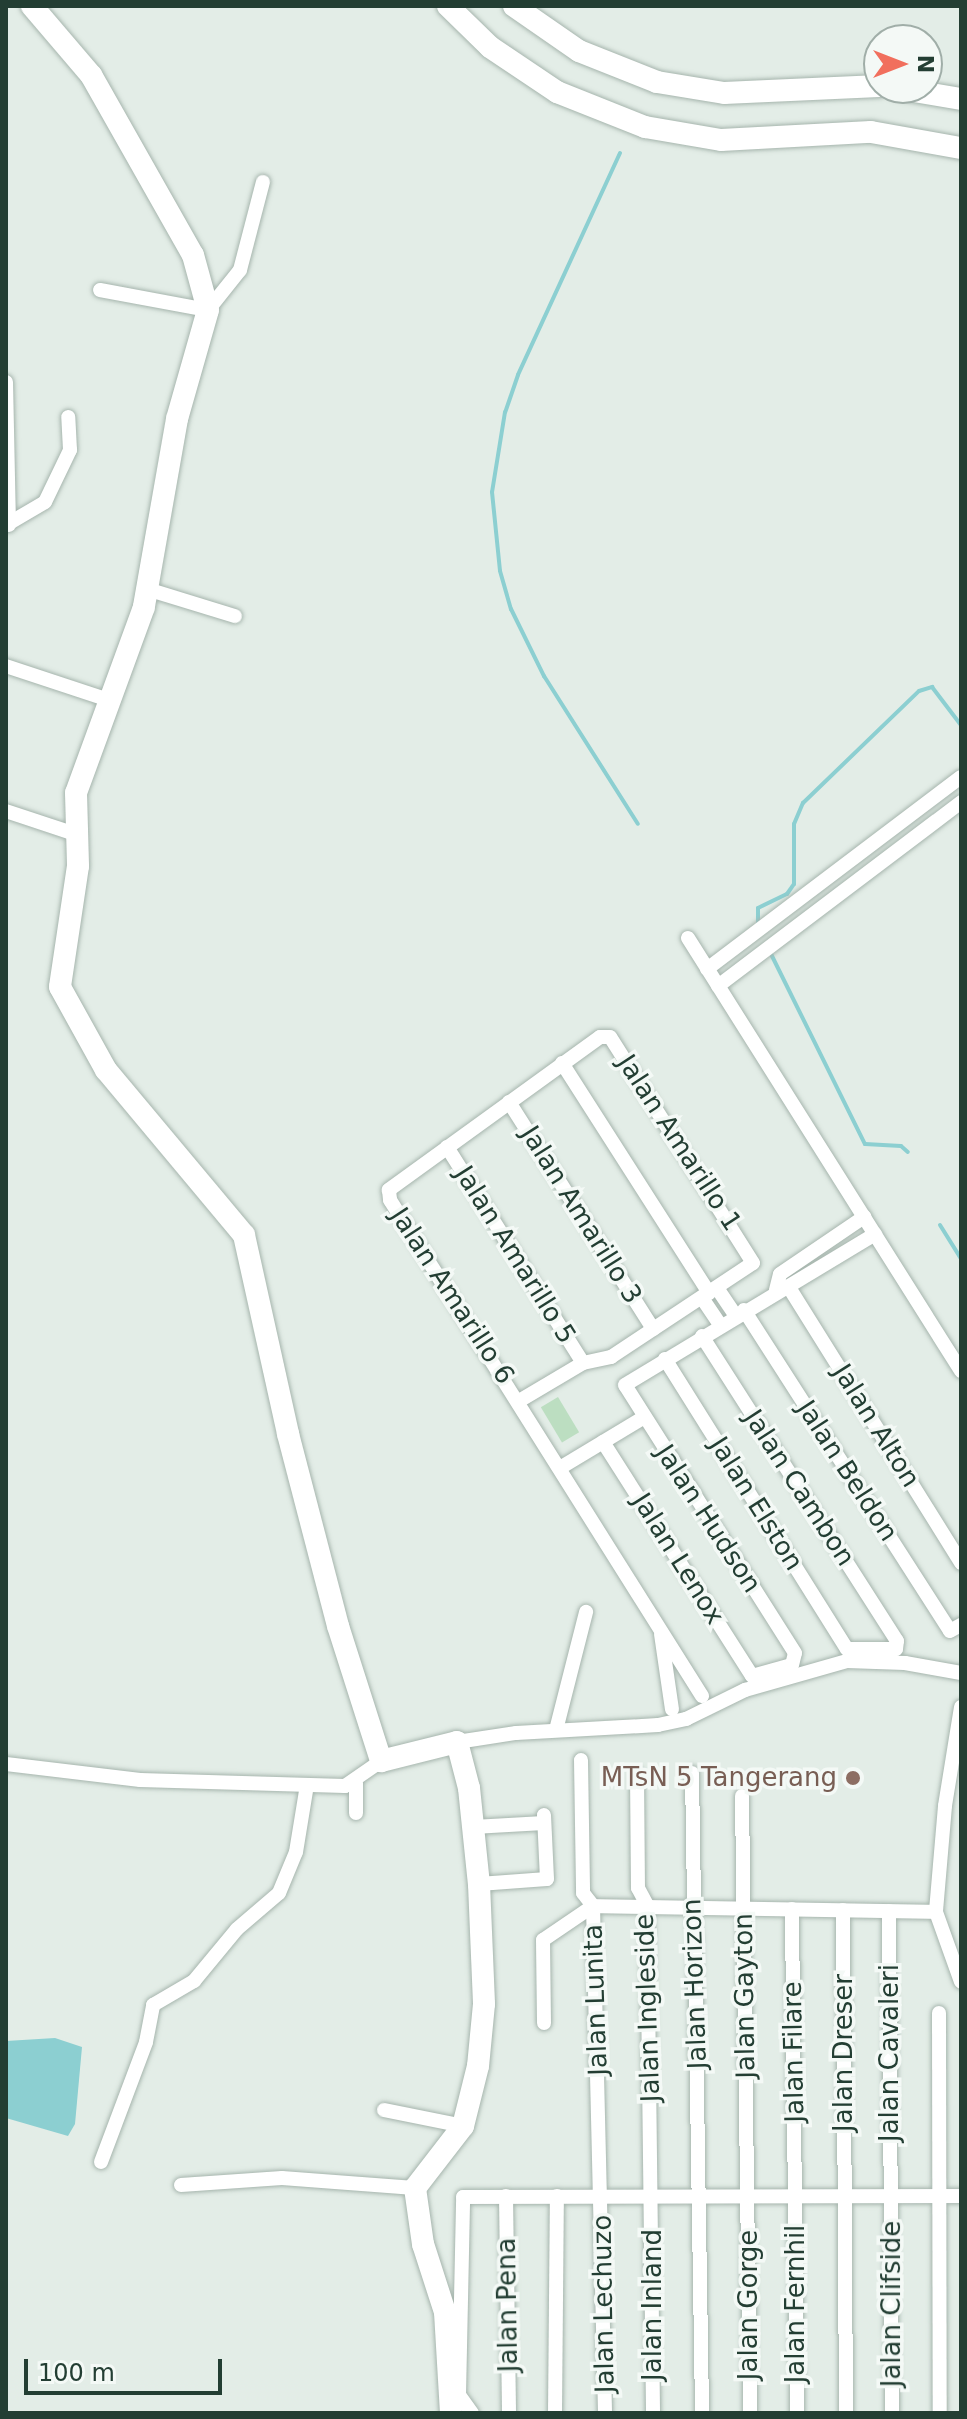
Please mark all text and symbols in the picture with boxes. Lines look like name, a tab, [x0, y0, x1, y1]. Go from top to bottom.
north arrow	[863, 24, 943, 104]
text: N	[913, 55, 938, 73]
street label: Jalan Amarillo 1	[610, 1049, 748, 1237]
street label: Jalan Amarillo 3	[514, 1120, 648, 1310]
street label: Jalan Amarillo 5	[448, 1160, 582, 1350]
street label: Jalan Amarillo 6	[383, 1202, 521, 1390]
street label: Jalan Alton	[826, 1359, 926, 1493]
street label: Jalan Beldon	[790, 1395, 904, 1547]
street label: Jalan Cambon	[737, 1404, 861, 1572]
street label: Jalan Elston	[703, 1432, 809, 1576]
street label: Jalan Hudson	[649, 1439, 767, 1599]
street label: Jalan Lenox	[625, 1488, 731, 1630]
place label: MTsN 5 Tangerang	[601, 1762, 837, 1794]
marker: MTsN 5 Tangerang	[844, 1769, 862, 1787]
street label: Jalan Horizon	[676, 1898, 714, 2070]
street label: Jalan Ingleside	[629, 1913, 667, 2103]
street label: Jalan Gayton	[728, 1913, 762, 2079]
street label: Jalan Lunita	[578, 1924, 614, 2076]
street label: Jalan Cavaleri	[874, 1964, 906, 2142]
street label: Jalan Dreser	[828, 1974, 860, 2132]
street label: Jalan Filare	[777, 1981, 811, 2123]
street label: Jalan Lechuzo	[587, 2215, 621, 2393]
street label: Jalan Clifside	[876, 2221, 908, 2387]
street label: Jalan Fernhil	[780, 2225, 812, 2383]
street label: Jalan Inland	[637, 2229, 669, 2381]
street label: Jalan Gorge	[733, 2230, 765, 2380]
street label: Jalan Pena	[491, 2237, 525, 2373]
scale bar	[28, 2343, 226, 2393]
text: 100 m	[38, 2359, 115, 2387]

